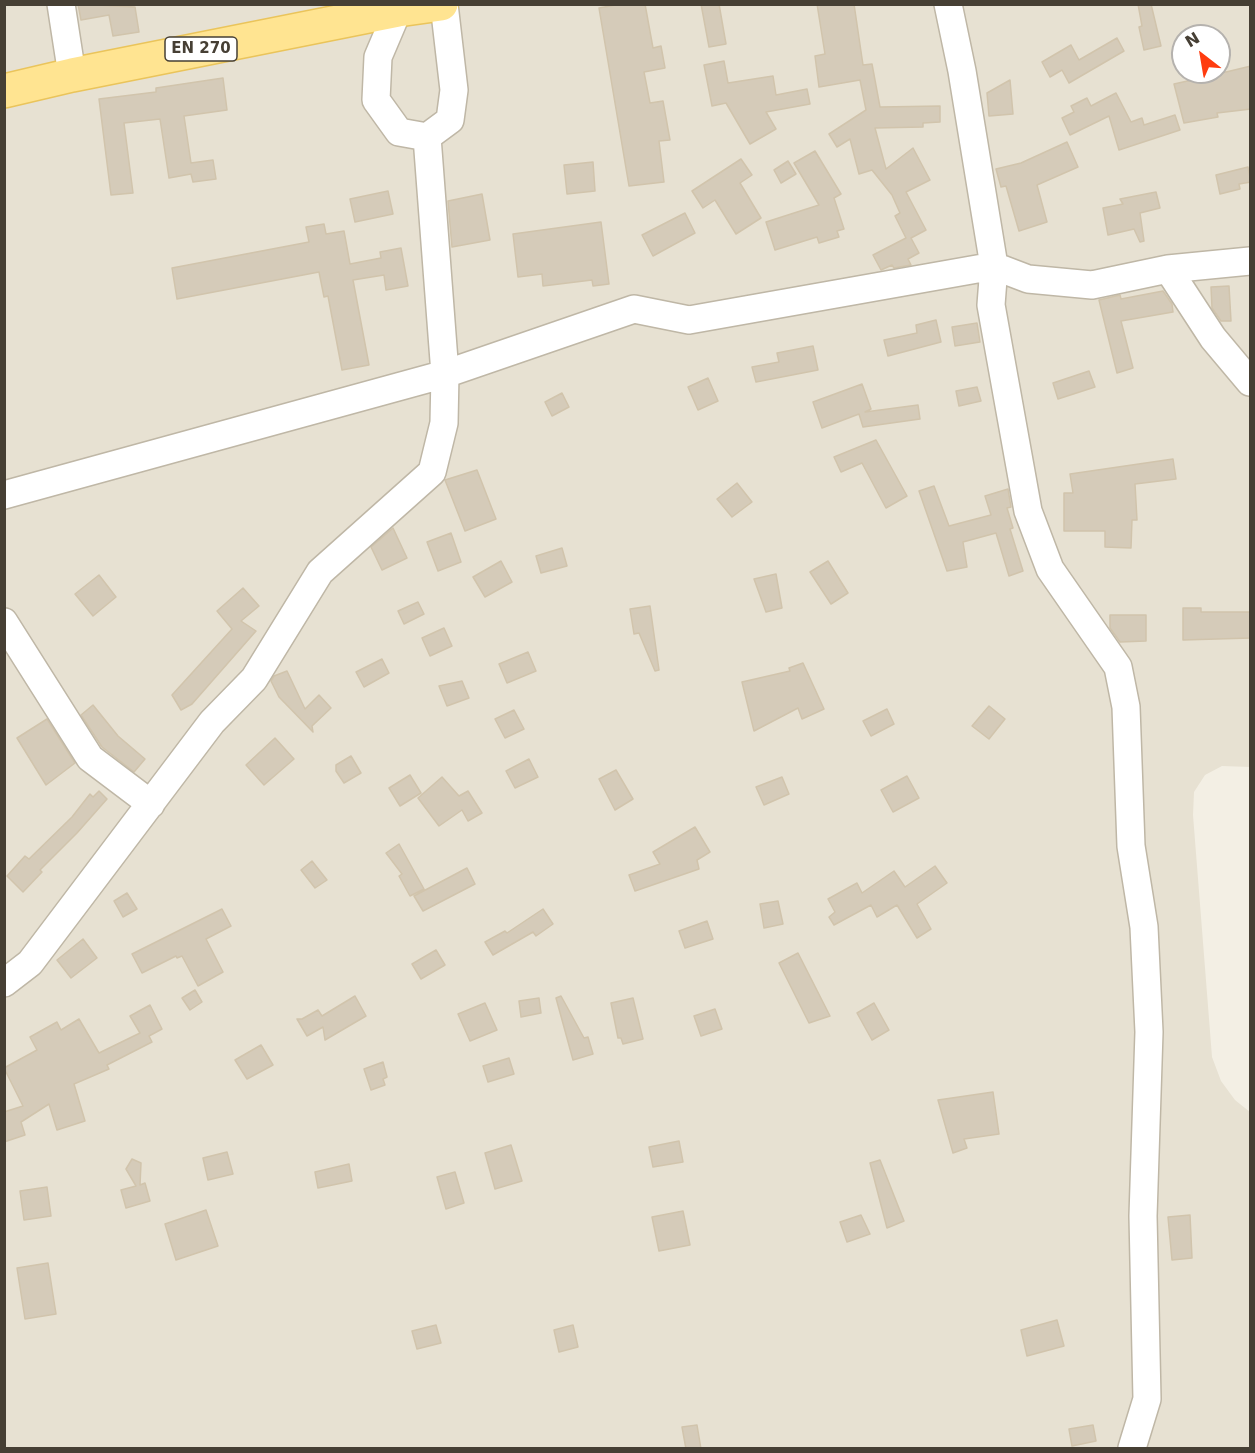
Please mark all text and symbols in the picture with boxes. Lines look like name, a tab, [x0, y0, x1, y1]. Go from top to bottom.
north arrow	[1171, 24, 1231, 84]
text: N	[1182, 28, 1203, 51]
road number: EN 270	[165, 37, 237, 61]

